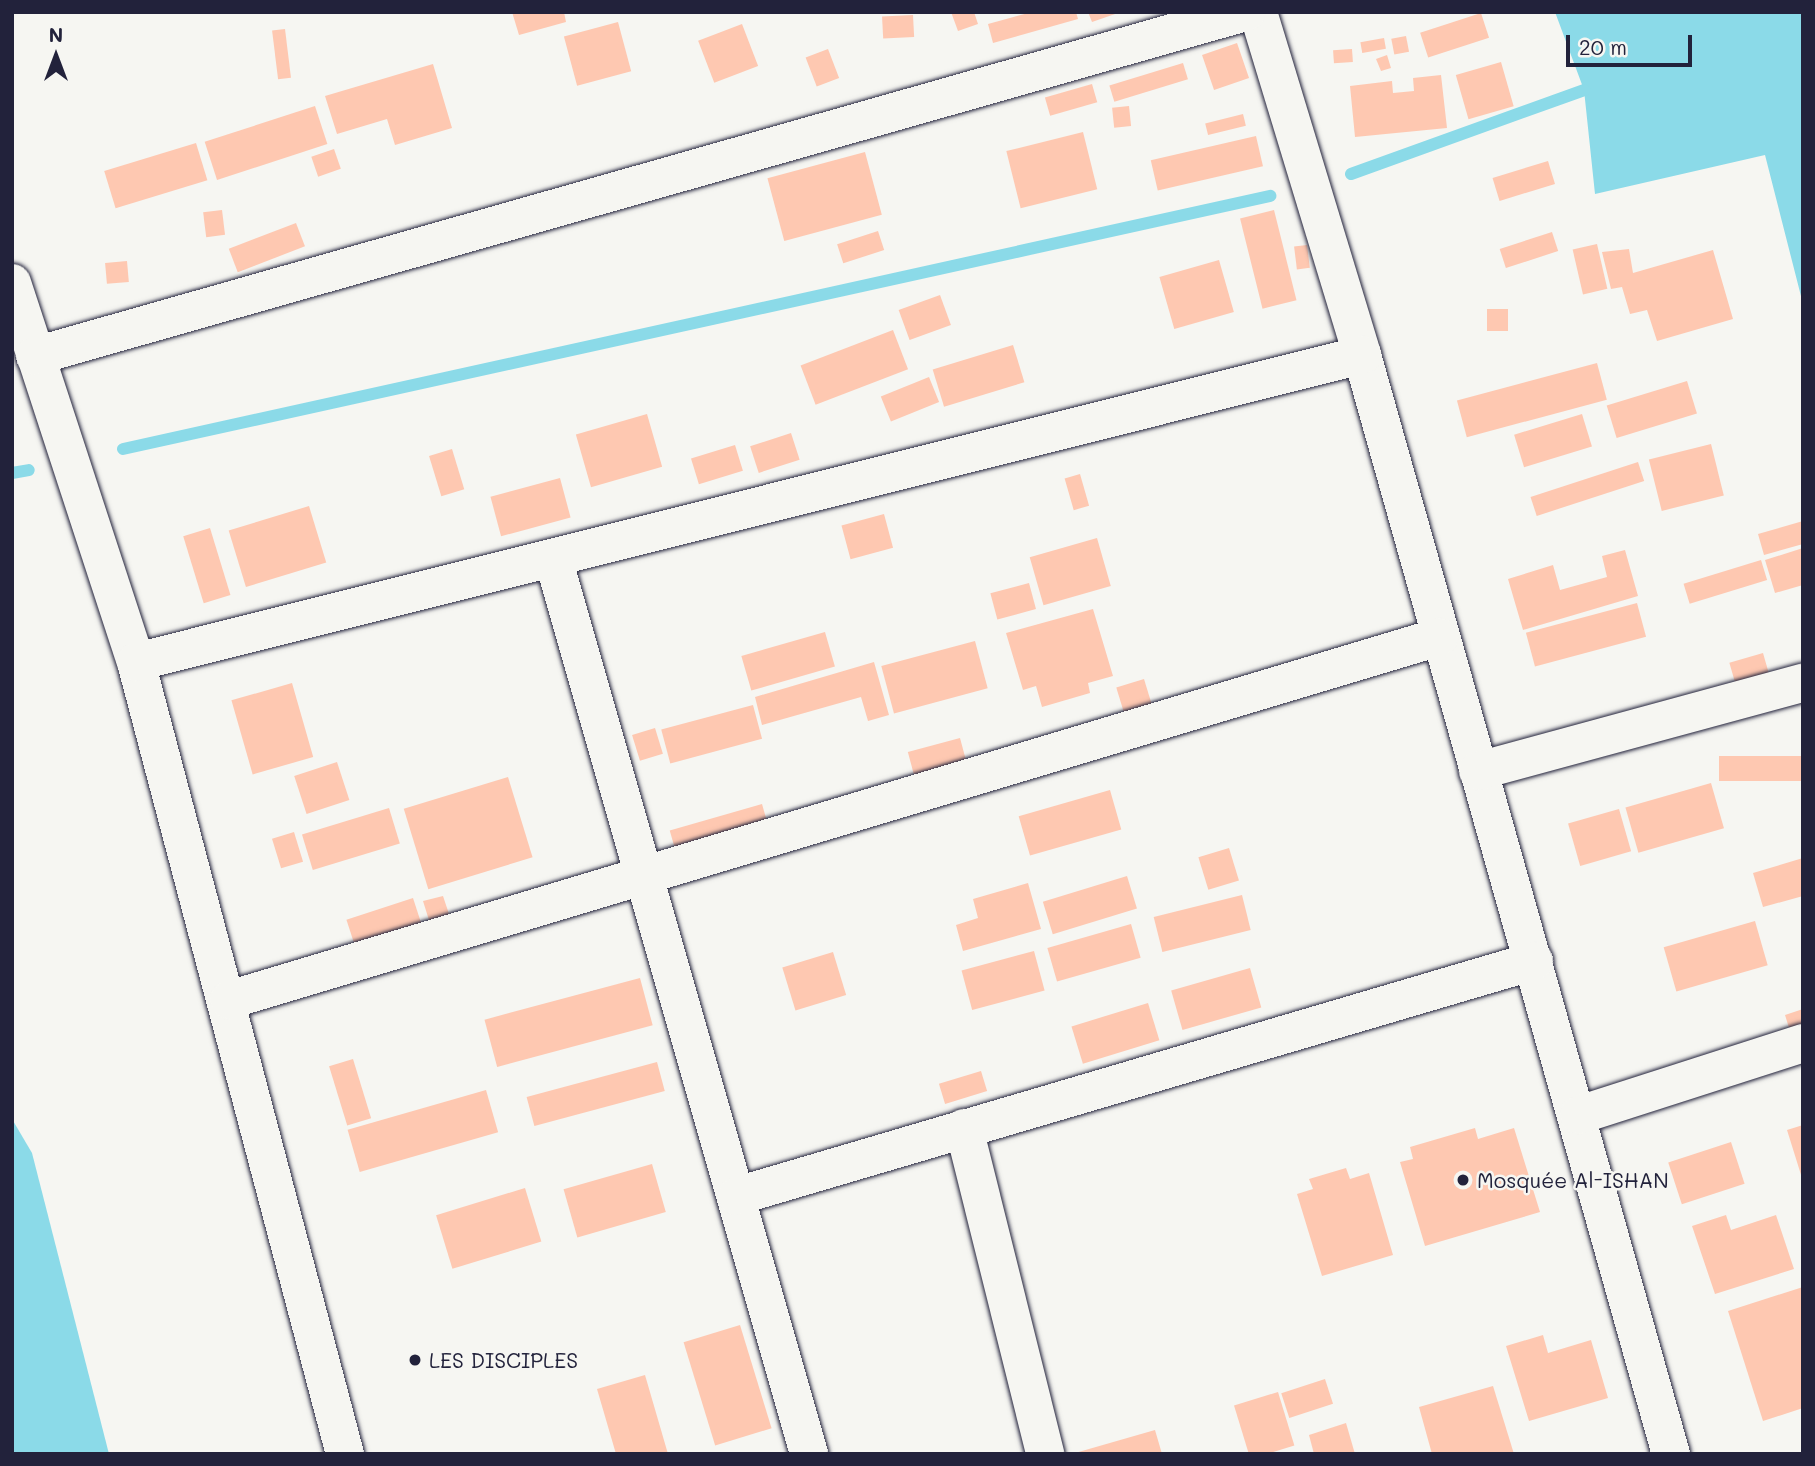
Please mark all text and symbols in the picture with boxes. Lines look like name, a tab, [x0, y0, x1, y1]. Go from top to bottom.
north arrow	[21, 21, 91, 91]
scale bar	[1570, 21, 1696, 65]
text: N	[49, 22, 63, 47]
text: 20 m	[1579, 33, 1627, 60]
place label: Mosquée Al-ISHAN	[1477, 1167, 1669, 1193]
marker: Mosquée Al-ISHAN	[1455, 1172, 1471, 1188]
place label: LES DISCIPLES	[429, 1347, 578, 1373]
marker: LES DISCIPLES	[407, 1352, 423, 1368]

